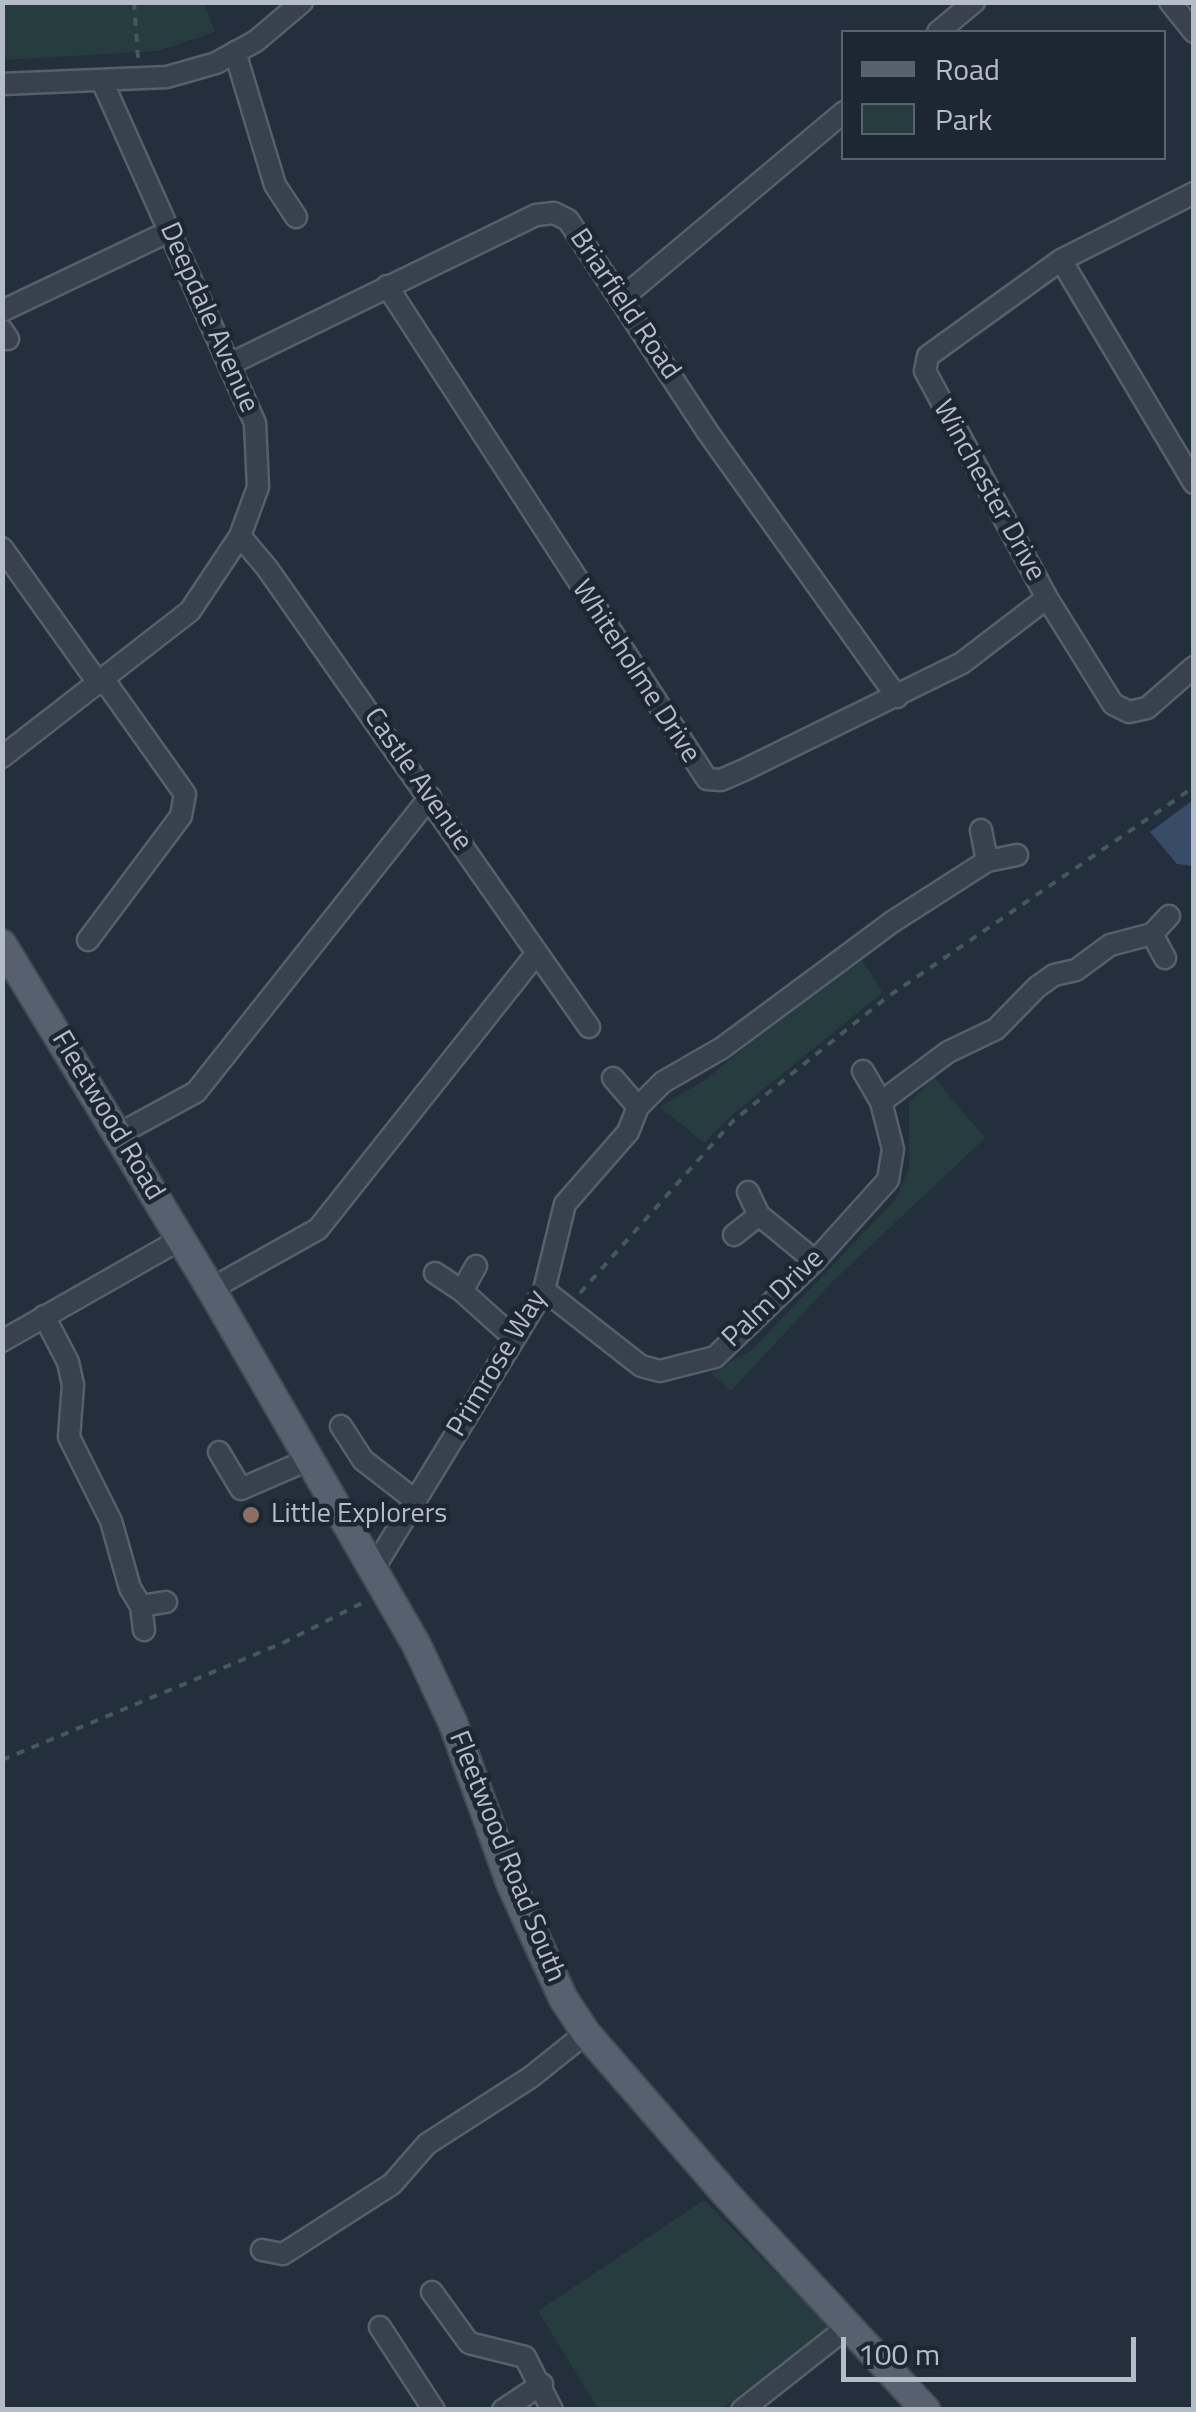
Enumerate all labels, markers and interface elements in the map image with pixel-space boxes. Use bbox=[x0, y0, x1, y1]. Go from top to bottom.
legend bbox=[841, 30, 1166, 160]
text: Road bbox=[935, 46, 1000, 92]
text: Park bbox=[935, 96, 992, 142]
street label: Deepdale Avenue bbox=[151, 218, 265, 418]
street label: Briarfield Road bbox=[561, 223, 687, 387]
street label: Winchester Drive bbox=[924, 395, 1052, 587]
street label: Whiteholme Drive bbox=[563, 574, 707, 770]
street label: Castle Avenue bbox=[355, 702, 479, 858]
street label: Fleetwood Road bbox=[43, 1025, 171, 1207]
street label: Palm Drive bbox=[716, 1243, 832, 1355]
street label: Primrose Way bbox=[441, 1285, 555, 1443]
place label: Little Explorers bbox=[271, 1498, 447, 1532]
marker: Little Explorers bbox=[240, 1504, 262, 1526]
street label: Fleetwood Road South bbox=[440, 1727, 572, 1987]
scale bar bbox=[846, 2317, 1141, 2379]
text: 100 m bbox=[858, 2331, 940, 2377]

